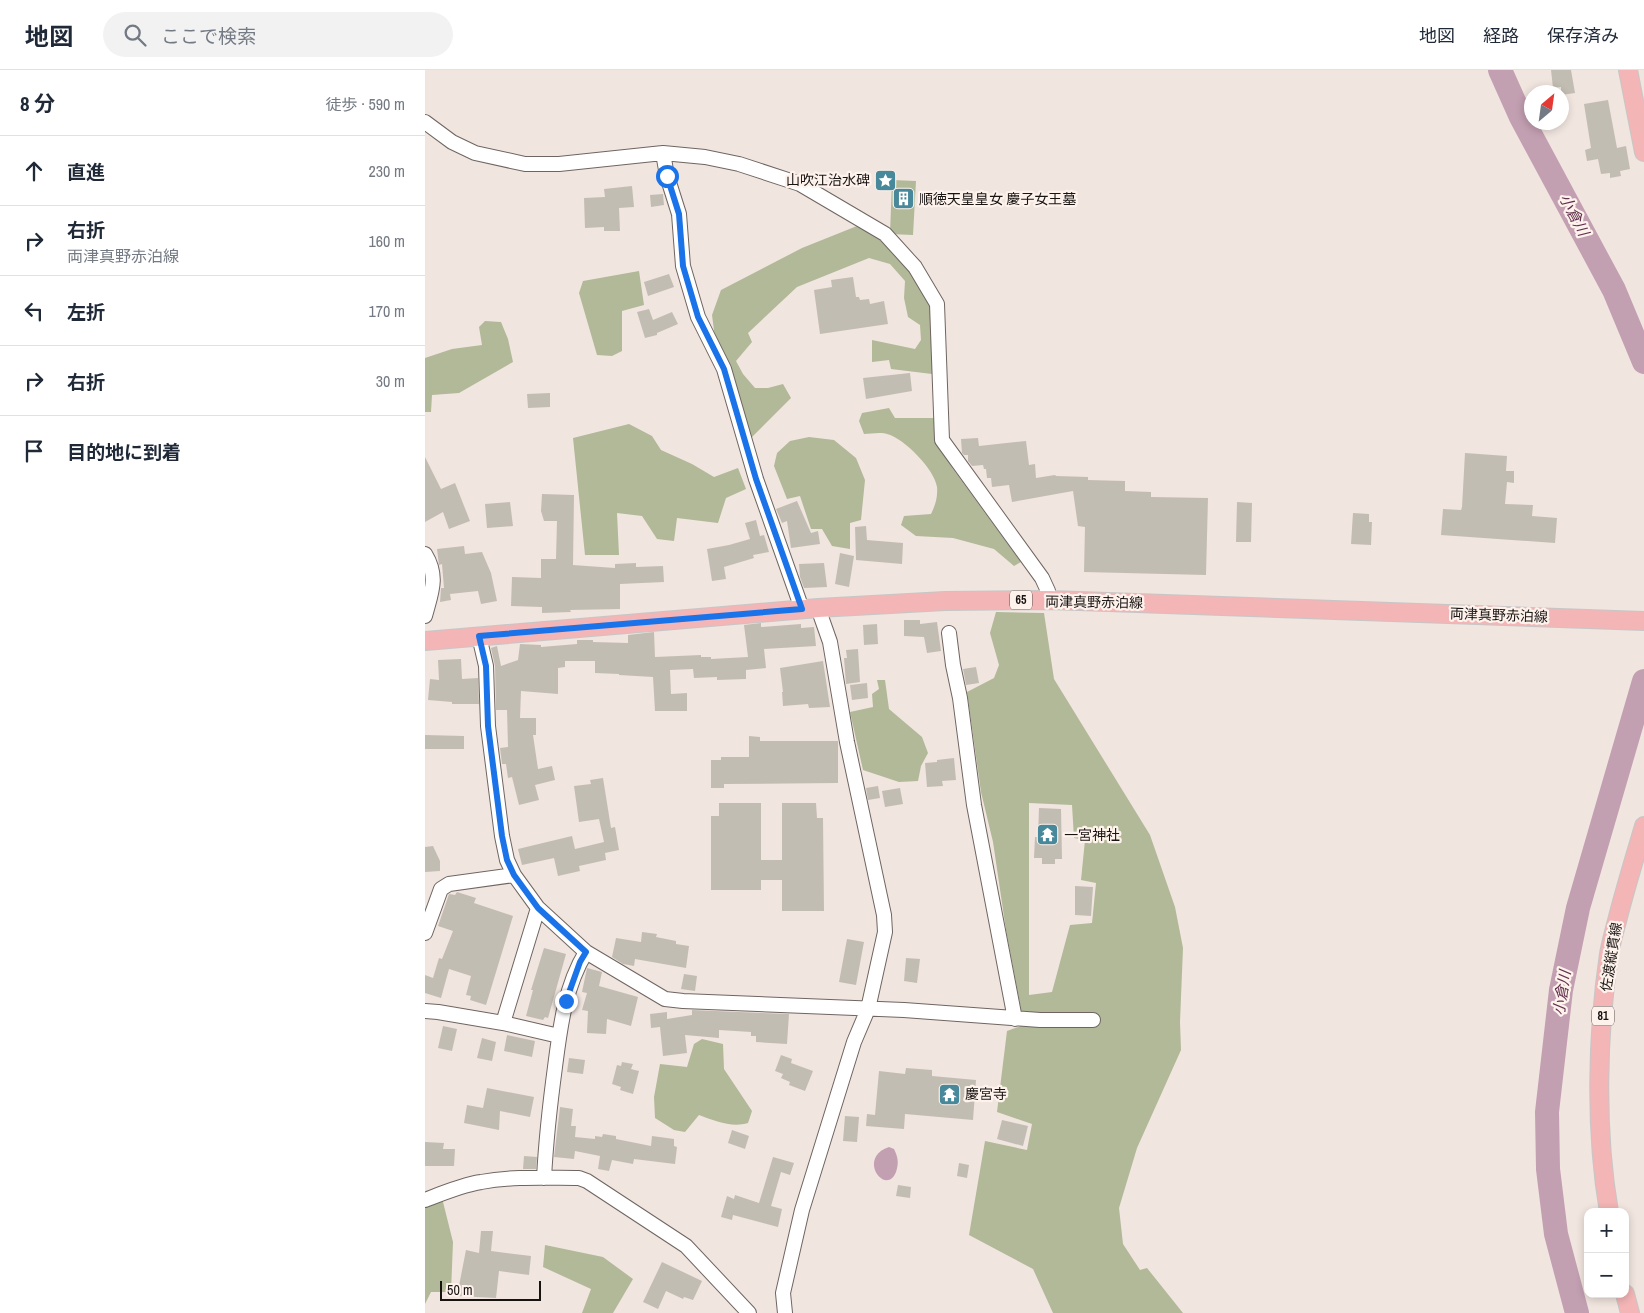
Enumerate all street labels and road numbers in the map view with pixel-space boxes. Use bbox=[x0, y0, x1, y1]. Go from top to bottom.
road number: 65 bbox=[1010, 590, 1032, 610]
street label: 両津真野赤泊線 bbox=[1045, 592, 1143, 612]
street label: 両津真野赤泊線 bbox=[1450, 604, 1548, 626]
street label: 佐渡縦貫線 bbox=[1597, 921, 1625, 993]
road number: 81 bbox=[1592, 1006, 1614, 1026]

